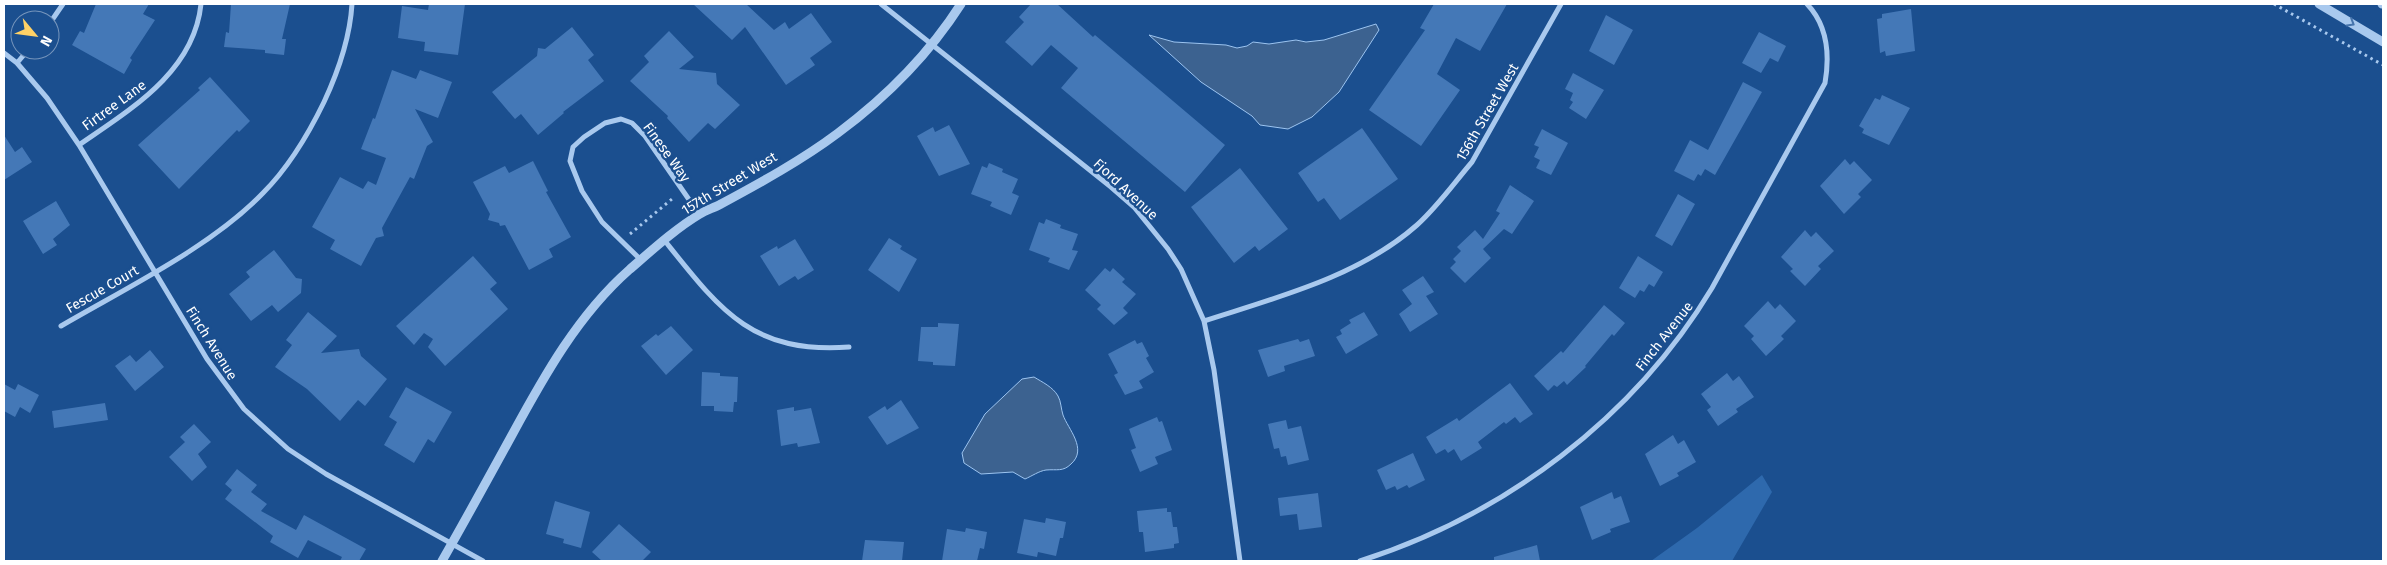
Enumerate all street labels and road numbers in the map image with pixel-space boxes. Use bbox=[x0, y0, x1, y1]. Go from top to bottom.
street label: 156th Street West bbox=[1453, 60, 1523, 164]
street label: Firtree Lane bbox=[79, 76, 150, 134]
street label: Finese Way bbox=[639, 119, 694, 185]
street label: 157th Street West bbox=[678, 148, 781, 219]
street label: Fjord Avenue bbox=[1090, 155, 1161, 224]
street label: Fescue Court bbox=[63, 261, 142, 317]
street label: Finch Avenue bbox=[1632, 298, 1697, 374]
street label: Finch Avenue bbox=[182, 303, 241, 383]

